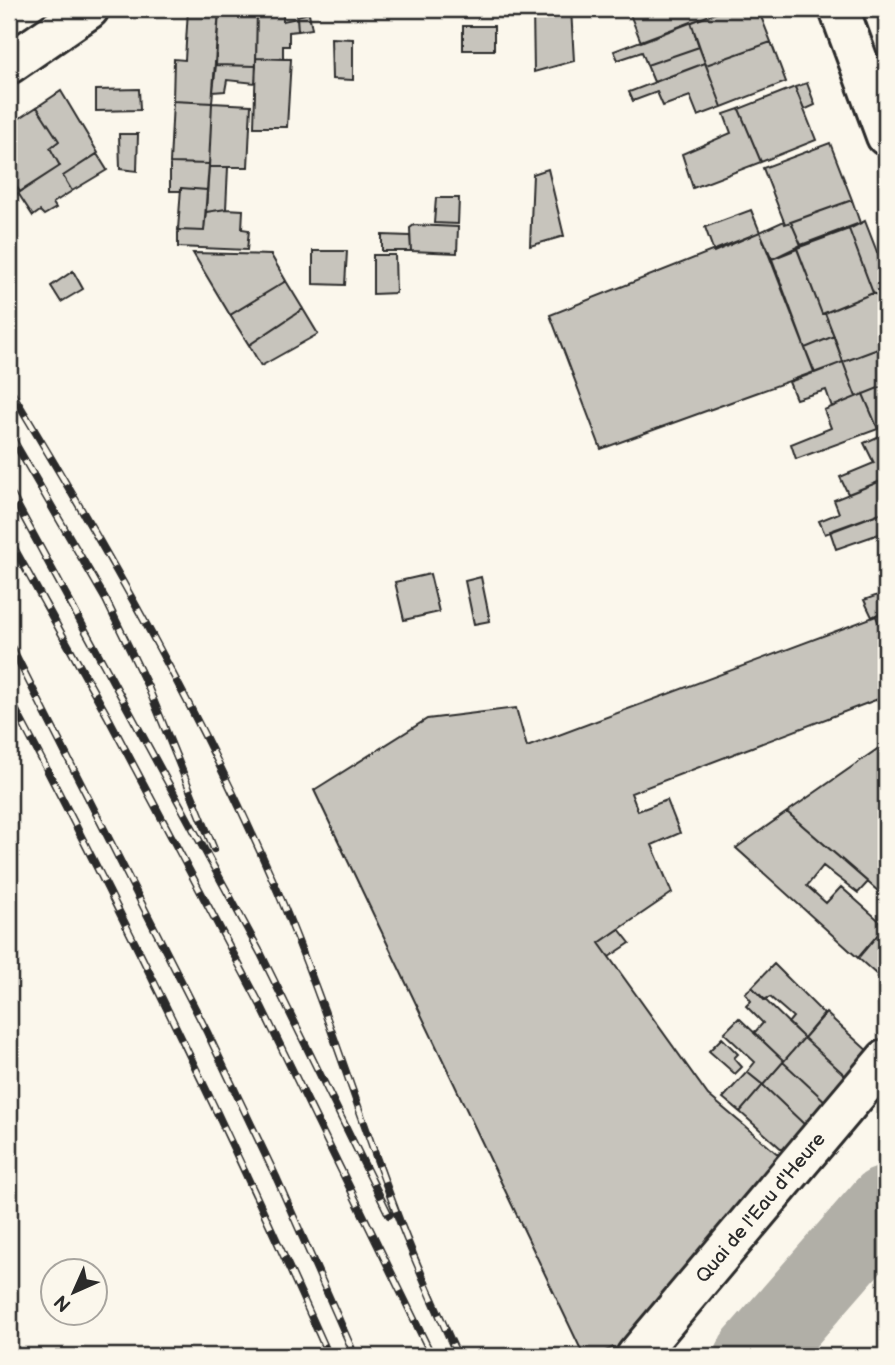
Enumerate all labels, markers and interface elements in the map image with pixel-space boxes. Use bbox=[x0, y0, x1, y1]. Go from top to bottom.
street label: Quai de l'Eau d'Heure bbox=[691, 1128, 831, 1288]
north arrow bbox=[38, 1256, 108, 1326]
text: N bbox=[50, 1290, 76, 1316]

